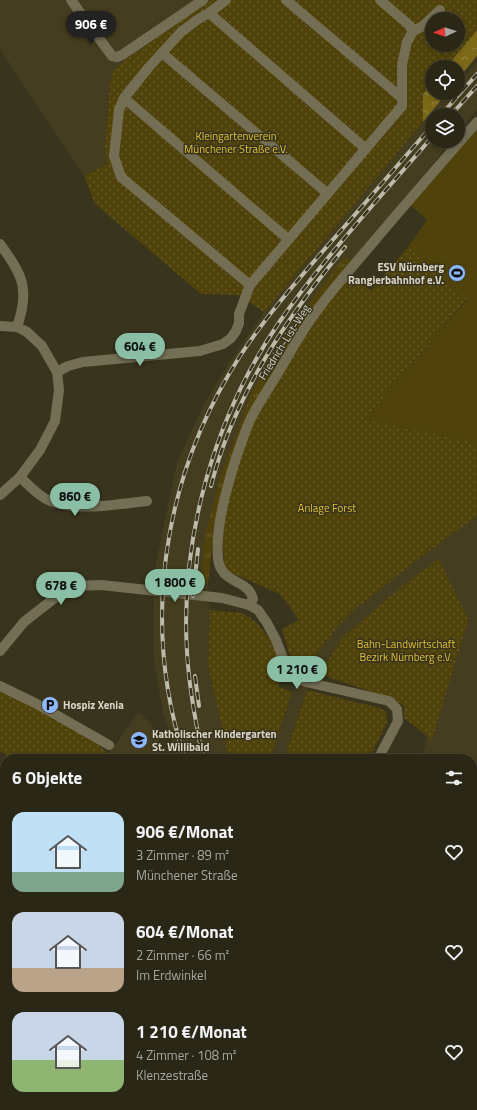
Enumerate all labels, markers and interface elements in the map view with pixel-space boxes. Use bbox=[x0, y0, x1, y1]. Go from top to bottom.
pin: 906 € bbox=[63, 11, 119, 45]
north arrow bbox=[425, 12, 465, 52]
map controls bbox=[425, 12, 465, 148]
text: 906 € bbox=[75, 14, 107, 34]
button: locate bbox=[425, 60, 465, 100]
button: layers bbox=[425, 108, 465, 148]
park label: Kleingartenverein Münchener Straße e.V. bbox=[184, 128, 288, 157]
place label: ESV Nürnberg Rangierbahnhof e.V. bbox=[348, 259, 444, 288]
sports icon: ESV Nürnberg Rangierbahnhof e.V. bbox=[447, 263, 467, 283]
street label: Friedrich-List-Weg bbox=[254, 301, 314, 383]
pin: 604 € bbox=[112, 333, 168, 367]
text: 604 € bbox=[124, 336, 156, 356]
pin: 860 € bbox=[47, 483, 103, 517]
text: 860 € bbox=[59, 486, 91, 506]
park label: Anlage Forst bbox=[298, 500, 356, 516]
pin: 1 800 € bbox=[138, 569, 212, 603]
pin: 678 € bbox=[33, 572, 89, 606]
text: 1 800 € bbox=[154, 572, 196, 592]
text: 678 € bbox=[45, 575, 77, 595]
park label: Bahn-Landwirtschaft Bezirk Nürnberg e.V. bbox=[357, 636, 455, 665]
pin: 1 210 € bbox=[260, 656, 334, 690]
text: 1 210 € bbox=[276, 659, 318, 679]
parking icon: Hospiz Xenia bbox=[40, 695, 60, 715]
place label: Hospiz Xenia bbox=[63, 697, 124, 713]
place label: Katholischer Kindergarten St. Willibald bbox=[152, 726, 277, 755]
school or university icon: Katholischer Kindergarten St. Willibald bbox=[129, 730, 149, 750]
text: 6 Objekte bbox=[12, 765, 82, 791]
icon: filters bbox=[443, 767, 465, 789]
text: 906 €/Monat bbox=[136, 819, 234, 845]
icon: home bbox=[44, 828, 92, 876]
icon: heart bbox=[443, 841, 465, 863]
text: 3 Zimmer · 89 m² bbox=[136, 845, 229, 865]
text: Münchener Straße bbox=[136, 865, 237, 885]
text: 604 €/Monat bbox=[136, 919, 234, 945]
icon: home bbox=[44, 928, 92, 976]
icon: heart bbox=[443, 941, 465, 963]
text: 2 Zimmer · 66 m² bbox=[136, 945, 229, 965]
text: Im Erdwinkel bbox=[136, 965, 207, 985]
text: 1 210 €/Monat bbox=[136, 1019, 247, 1045]
icon: home bbox=[44, 1028, 92, 1076]
icon: heart bbox=[443, 1041, 465, 1063]
text: 4 Zimmer · 108 m² bbox=[136, 1045, 237, 1065]
text: Klenzestraße bbox=[136, 1065, 208, 1085]

